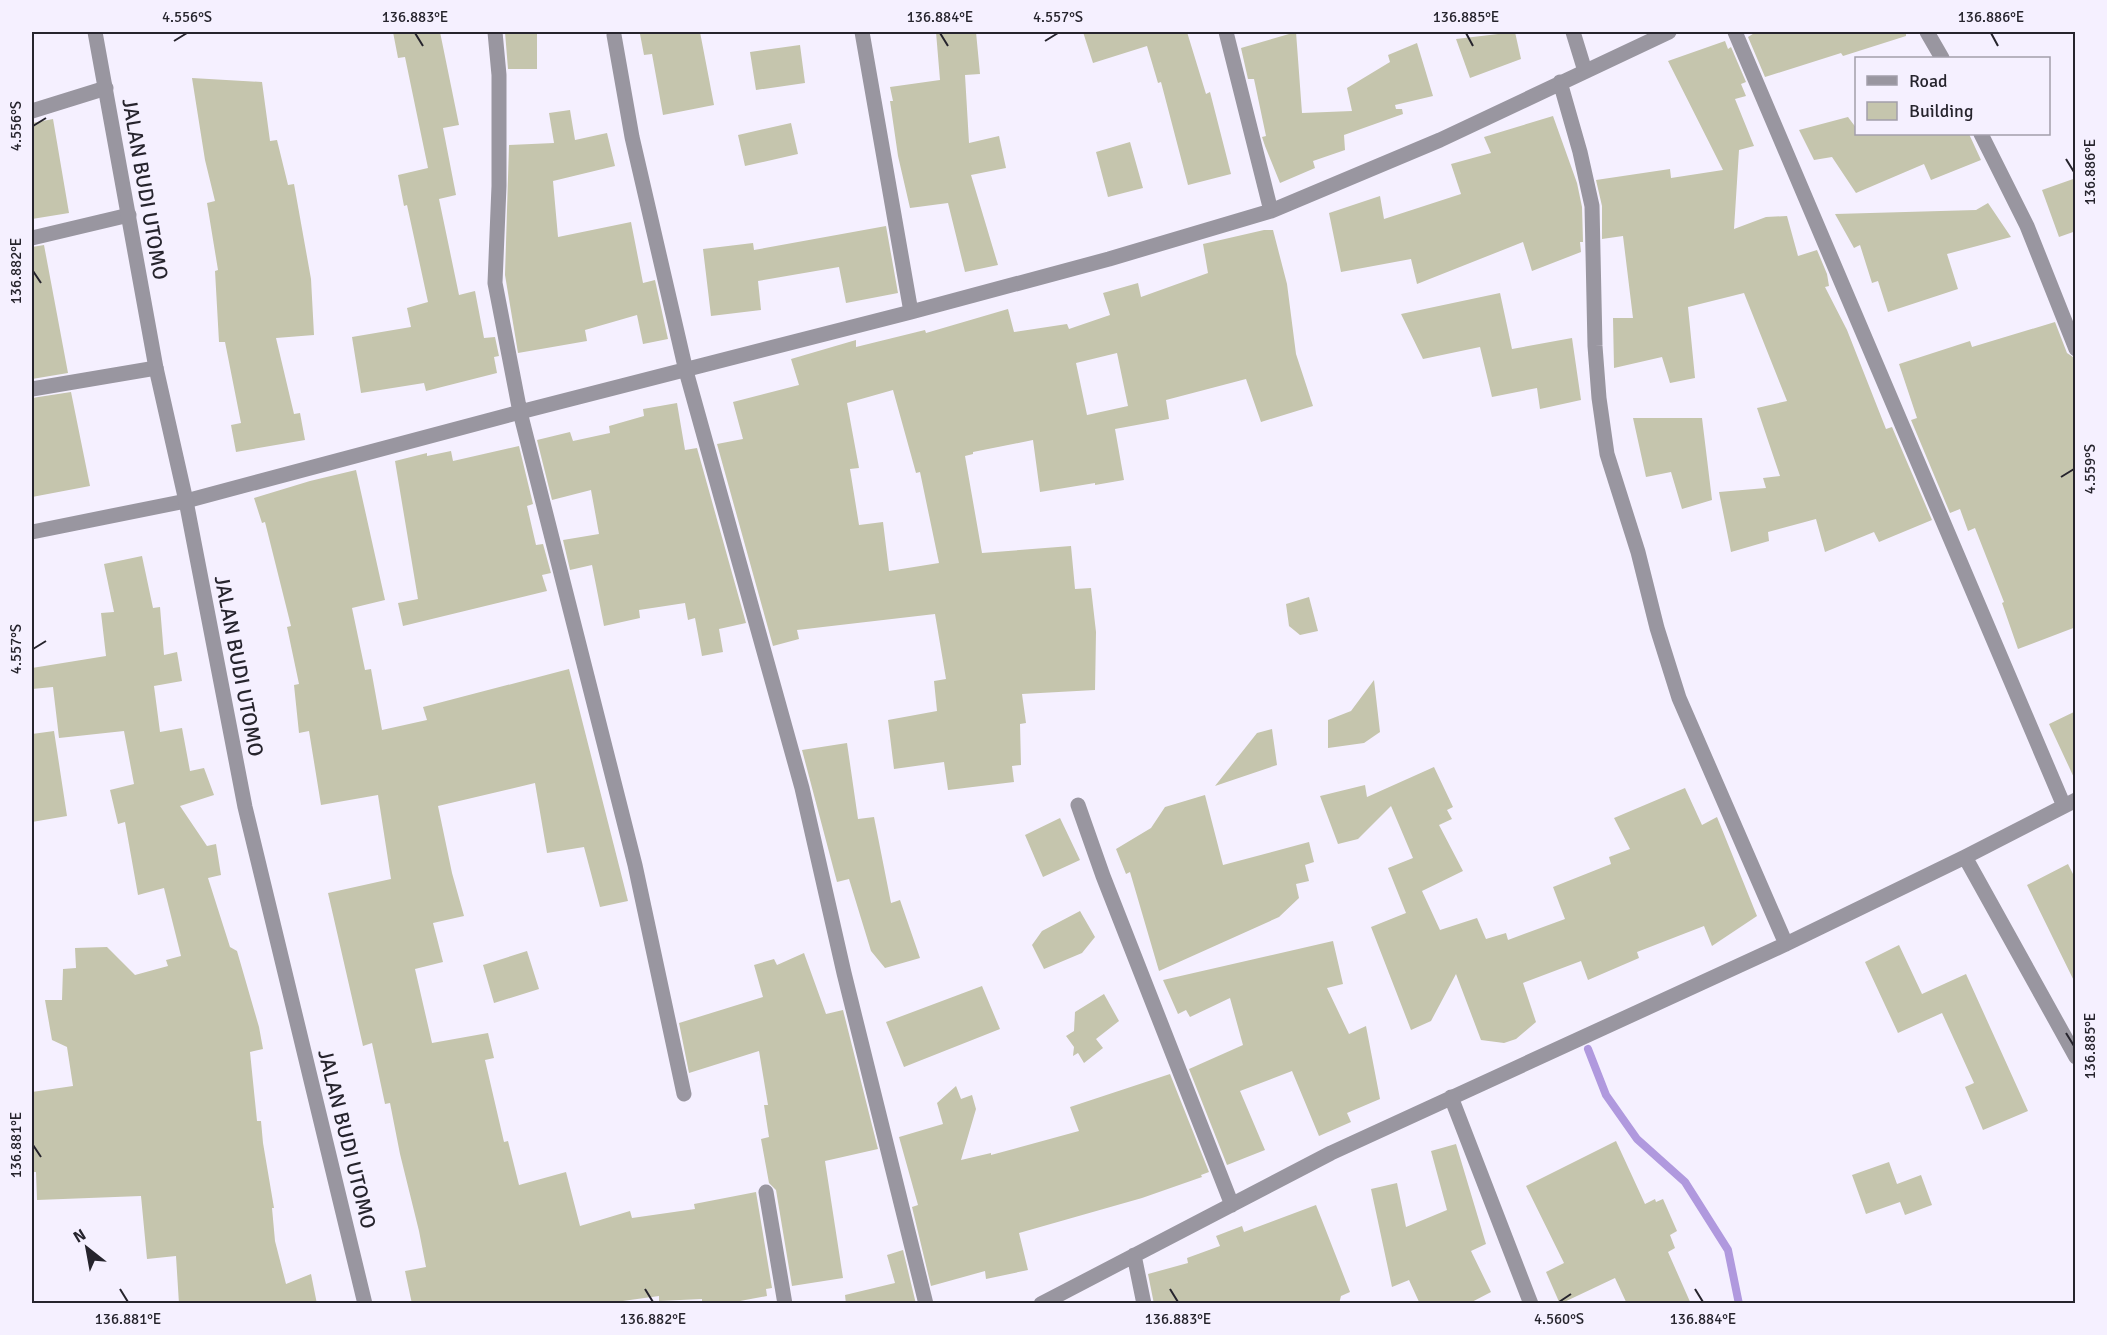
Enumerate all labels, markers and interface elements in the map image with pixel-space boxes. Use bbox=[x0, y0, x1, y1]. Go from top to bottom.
text: 4.556°S bbox=[162, 8, 212, 26]
text: 136.883°E bbox=[382, 8, 448, 26]
text: 136.884°E bbox=[907, 8, 973, 26]
text: 4.557°S bbox=[1033, 8, 1083, 26]
text: 136.885°E bbox=[1433, 8, 1499, 26]
text: 136.886°E bbox=[1958, 8, 2024, 26]
legend bbox=[1855, 57, 2050, 135]
text: Road bbox=[1909, 70, 1948, 92]
street label: JALAN BUDI UTOMO bbox=[116, 96, 174, 282]
text: Building bbox=[1909, 100, 1973, 122]
text: 4.556°S bbox=[7, 101, 25, 151]
text: 136.886°E bbox=[2081, 139, 2099, 205]
text: 136.882°E bbox=[7, 238, 25, 304]
text: 4.559°S bbox=[2081, 444, 2099, 494]
street label: JALAN BUDI UTOMO bbox=[209, 573, 269, 759]
text: 4.557°S bbox=[7, 624, 25, 674]
text: 136.885°E bbox=[2081, 1013, 2099, 1079]
street label: JALAN BUDI UTOMO bbox=[312, 1047, 382, 1231]
text: 136.881°E bbox=[7, 1112, 25, 1178]
north arrow bbox=[57, 1218, 117, 1278]
text: N bbox=[70, 1225, 90, 1247]
text: 136.881°E bbox=[95, 1310, 161, 1328]
text: 136.882°E bbox=[620, 1310, 686, 1328]
text: 136.883°E bbox=[1145, 1310, 1211, 1328]
text: 4.560°S bbox=[1534, 1310, 1584, 1328]
text: 136.884°E bbox=[1670, 1310, 1736, 1328]

